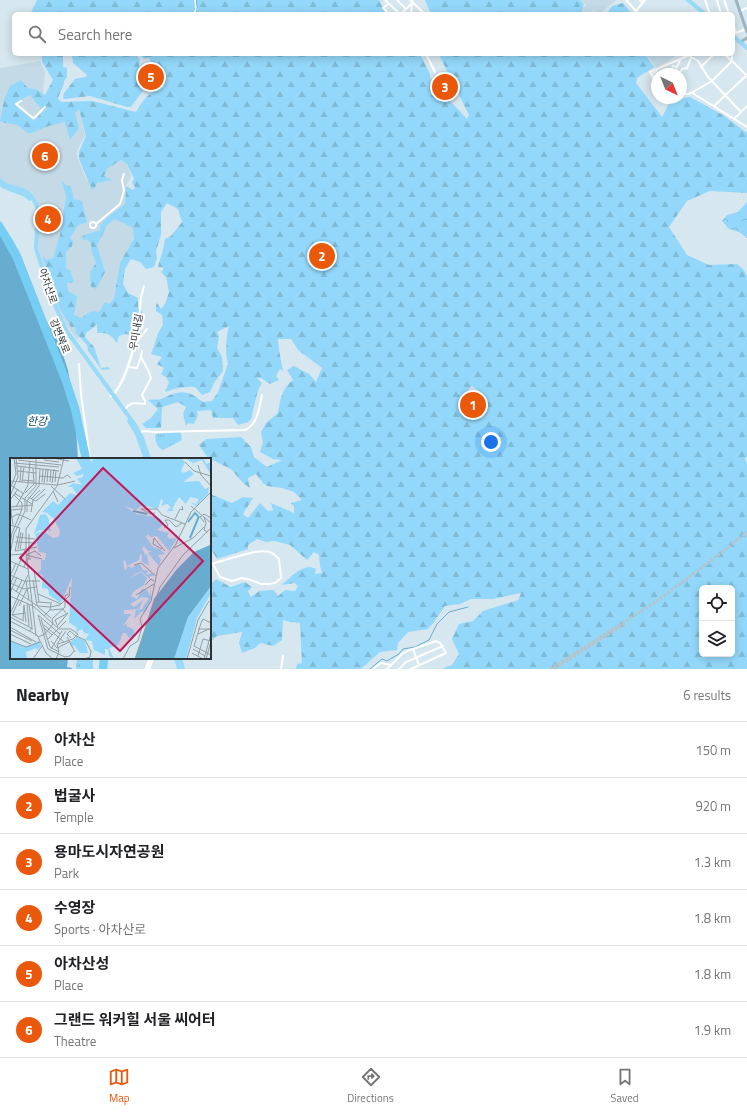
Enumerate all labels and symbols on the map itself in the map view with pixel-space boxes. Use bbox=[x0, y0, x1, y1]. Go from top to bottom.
pin: 5 bbox=[138, 62, 164, 92]
north arrow bbox=[651, 68, 687, 104]
pin: 3 bbox=[432, 72, 458, 102]
pin: 6 bbox=[32, 141, 58, 171]
pin: 4 bbox=[35, 204, 61, 234]
pin: 2 bbox=[309, 241, 335, 271]
street label: 아차산로 bbox=[35, 266, 61, 306]
street label: 우미내길 bbox=[125, 313, 147, 351]
street label: 강변북로 bbox=[46, 316, 74, 356]
pin: 1 bbox=[460, 390, 486, 420]
water label: 한강 bbox=[27, 413, 49, 429]
your location bbox=[481, 432, 501, 452]
inset map bbox=[10, 458, 211, 659]

